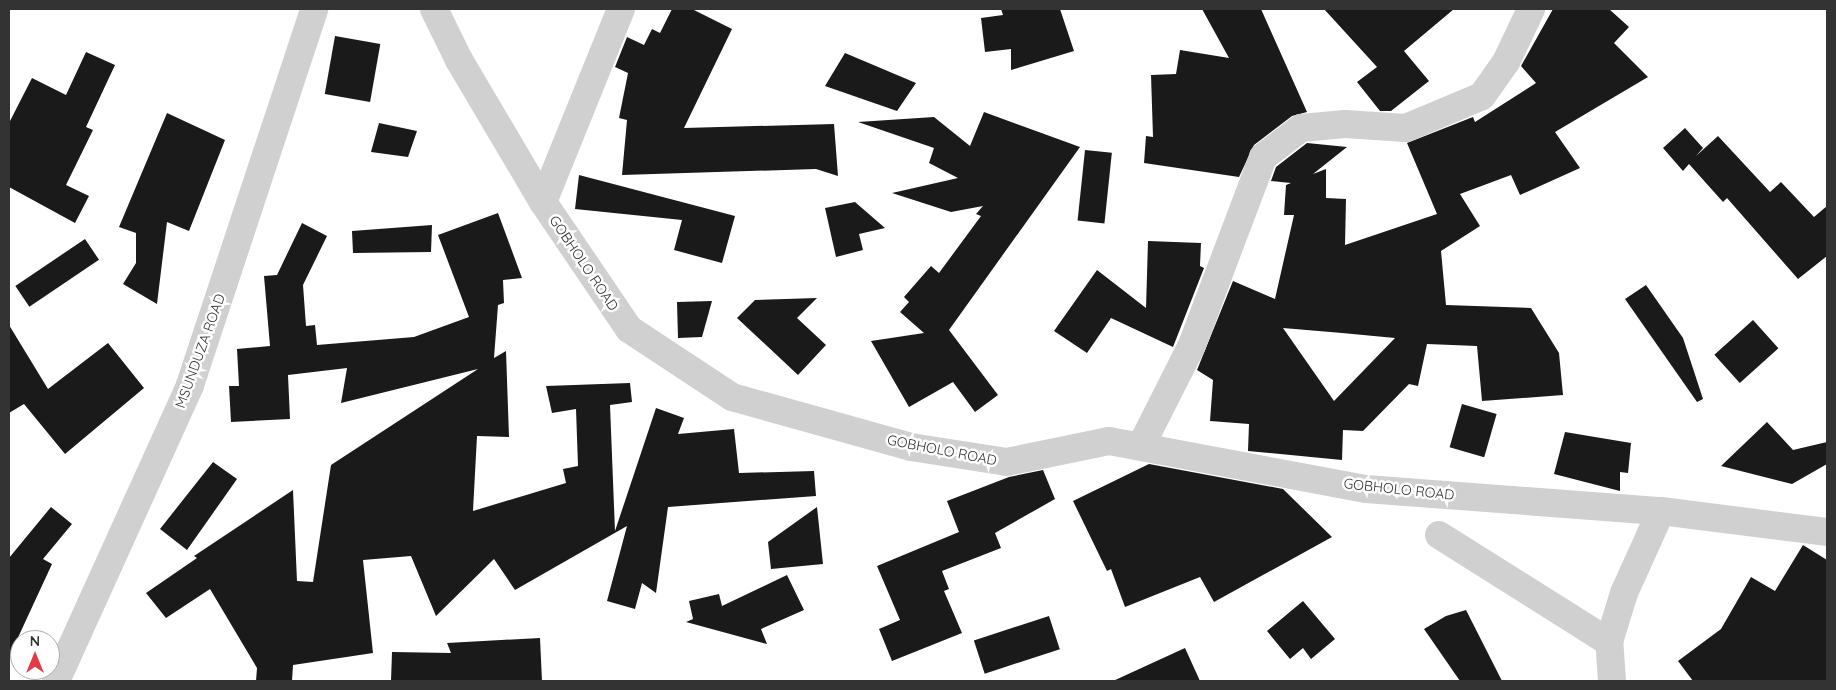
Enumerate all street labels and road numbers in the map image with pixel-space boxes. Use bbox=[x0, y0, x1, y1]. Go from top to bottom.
street label: GOBHOLO ROAD bbox=[546, 212, 622, 314]
street label: MSUNDUZA ROAD bbox=[171, 291, 229, 411]
street label: GOBHOLO ROAD bbox=[886, 431, 998, 469]
street label: GOBHOLO ROAD bbox=[1343, 475, 1455, 503]

